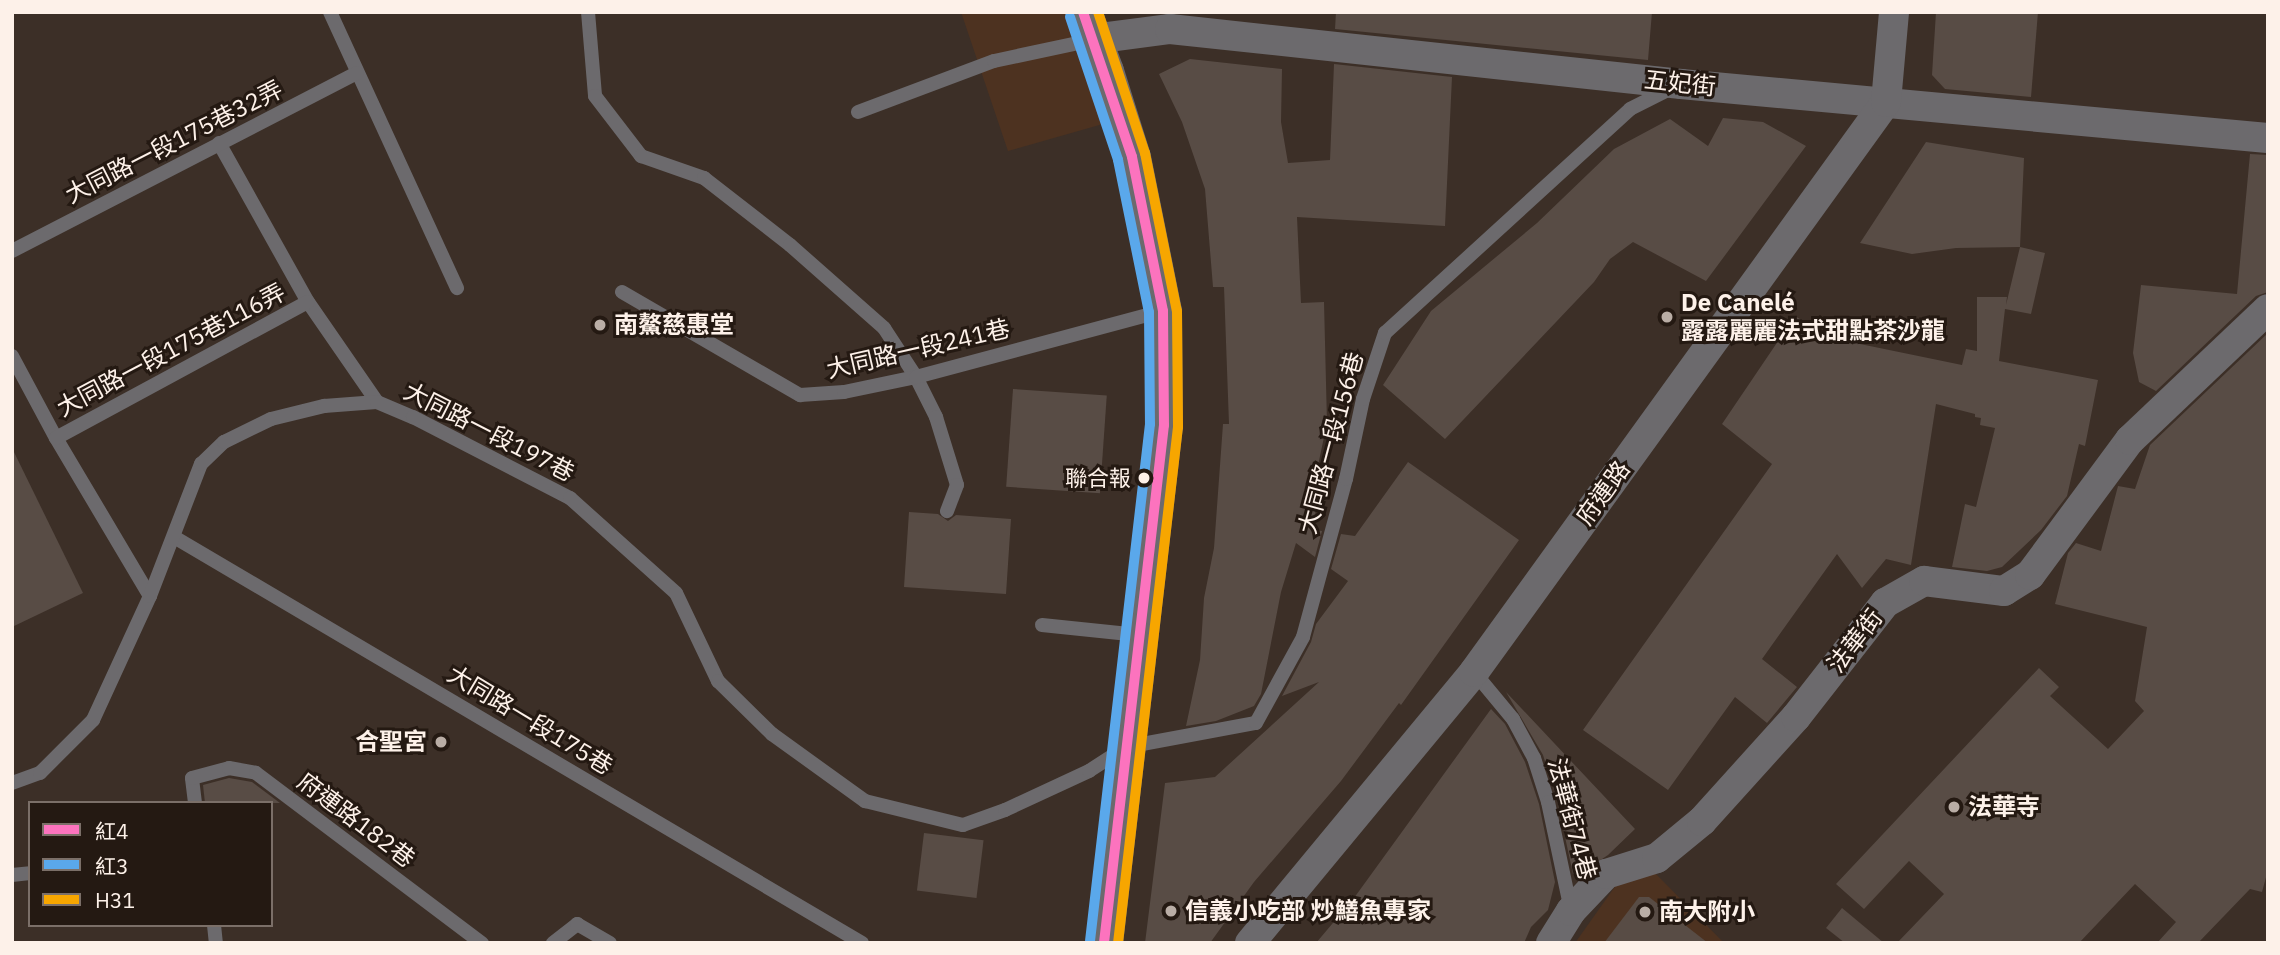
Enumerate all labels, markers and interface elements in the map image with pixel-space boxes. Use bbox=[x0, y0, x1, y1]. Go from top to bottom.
street label: 五妃街 bbox=[1643, 65, 1717, 101]
street label: 大同路一段175巷32弄 bbox=[61, 75, 287, 209]
street label: 大同路一段175巷116弄 bbox=[52, 278, 290, 422]
place label: De Canelé 露露麗麗法式甜點茶沙龍 bbox=[1681, 289, 1945, 345]
marker: De Canelé 露露麗麗法式甜點茶沙龍 bbox=[1659, 309, 1675, 325]
place label: 南鰲慈惠堂 bbox=[614, 311, 734, 339]
street label: 大同路一段241巷 bbox=[824, 314, 1012, 384]
marker: 南鰲慈惠堂 bbox=[592, 317, 608, 333]
street label: 大同路一段156巷 bbox=[1293, 349, 1369, 537]
street label: 大同路一段197巷 bbox=[399, 377, 579, 487]
street label: 府連路 bbox=[1570, 455, 1636, 531]
place label: 聯合報 bbox=[1065, 465, 1131, 491]
marker: 聯合報 bbox=[1137, 471, 1151, 485]
street label: 法華街 bbox=[1821, 604, 1889, 678]
street label: 大同路一段175巷 bbox=[442, 659, 618, 781]
place label: 合聖宮 bbox=[355, 728, 427, 756]
marker: 合聖宮 bbox=[433, 734, 449, 750]
street label: 法華街74巷 bbox=[1542, 755, 1602, 883]
street label: 府連路182巷 bbox=[292, 767, 420, 873]
place label: 法華寺 bbox=[1968, 793, 2040, 821]
marker: 法華寺 bbox=[1946, 799, 1962, 815]
legend bbox=[28, 801, 273, 927]
text: 紅4 bbox=[95, 817, 129, 845]
text: 紅3 bbox=[95, 852, 129, 880]
text: H31 bbox=[95, 886, 135, 914]
place label: 信義小吃部 炒鱔魚專家 bbox=[1185, 897, 1431, 925]
place label: 南大附小 bbox=[1659, 898, 1755, 926]
marker: 信義小吃部 炒鱔魚專家 bbox=[1163, 903, 1179, 919]
marker: 南大附小 bbox=[1637, 904, 1653, 920]

